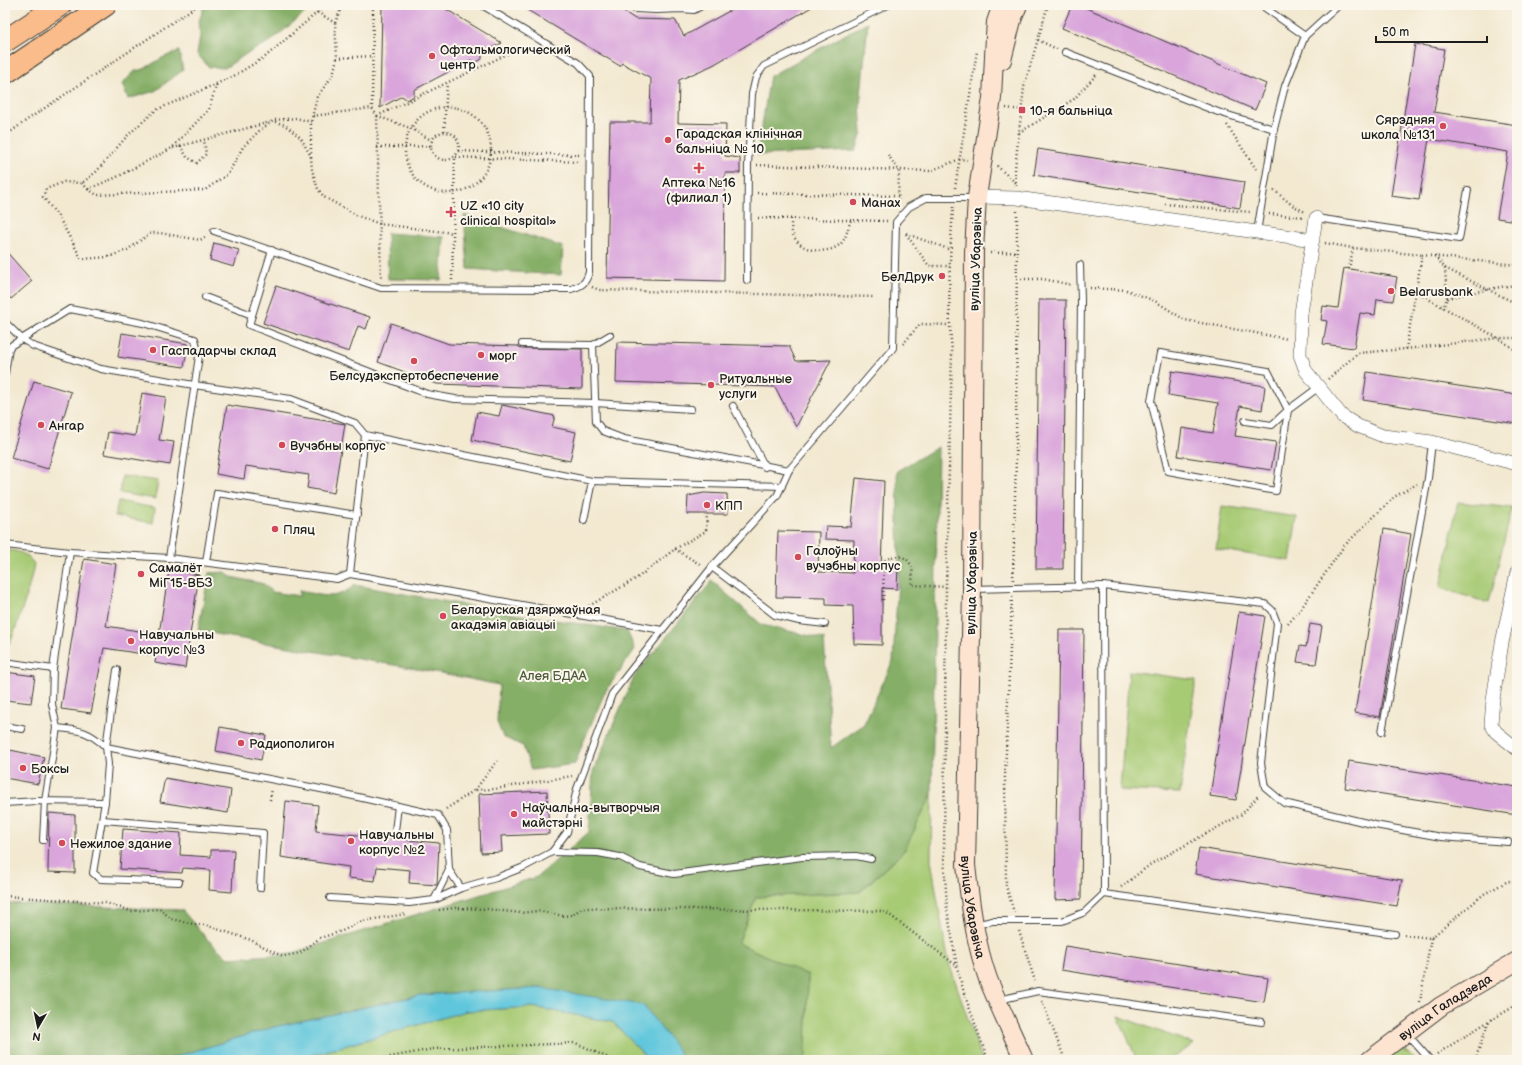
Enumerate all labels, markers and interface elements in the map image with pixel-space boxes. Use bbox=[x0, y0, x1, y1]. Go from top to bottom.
scale bar bbox=[1376, 18, 1487, 44]
text: 50 m bbox=[1382, 25, 1409, 40]
place label: Офтальмологический центр bbox=[440, 42, 571, 73]
marker: Офтальмологический центр bbox=[427, 51, 437, 61]
place label: 10-я бальніца bbox=[1030, 103, 1113, 119]
marker: 10-я бальніца bbox=[1017, 105, 1027, 115]
place label: Сярэдняя школа №131 bbox=[1361, 112, 1435, 143]
marker: Сярэдняя школа №131 bbox=[1438, 121, 1448, 131]
place label: Гарадская клінічная бальніца № 10 bbox=[676, 126, 802, 157]
marker: Гарадская клінічная бальніца № 10 bbox=[663, 135, 673, 145]
marker: Аптека №16 (филиал 1) bbox=[694, 163, 704, 173]
place label: Аптека №16 (филиал 1) bbox=[661, 175, 736, 206]
place label: Манах bbox=[861, 195, 901, 211]
marker: Манах bbox=[848, 197, 858, 207]
place label: UZ «10 city clinical hospital» bbox=[460, 198, 557, 229]
marker: UZ «10 city clinical hospital» bbox=[445, 206, 457, 218]
street label: вуліца Убарэвіча bbox=[966, 206, 986, 311]
place label: БелДрук bbox=[881, 269, 934, 285]
marker: БелДрук bbox=[937, 271, 947, 281]
place label: Belarusbank bbox=[1399, 284, 1473, 300]
marker: Belarusbank bbox=[1386, 286, 1396, 296]
place label: Гаспадарчы склад bbox=[161, 343, 276, 359]
marker: Гаспадарчы склад bbox=[148, 345, 158, 355]
place label: морг bbox=[489, 348, 517, 364]
marker: морг bbox=[476, 350, 486, 360]
marker: Белсудэкспертобеспечение bbox=[409, 356, 419, 366]
place label: Белсудэкспертобеспечение bbox=[329, 368, 499, 384]
place label: Ритуальные услуги bbox=[719, 371, 792, 402]
marker: Ритуальные услуги bbox=[706, 380, 716, 390]
place label: Ангар bbox=[48, 418, 85, 434]
marker: Ангар bbox=[36, 420, 46, 430]
place label: Вучэбны корпус bbox=[290, 438, 386, 454]
marker: Вучэбны корпус bbox=[277, 440, 287, 450]
place label: КПП bbox=[715, 498, 743, 514]
marker: КПП bbox=[702, 500, 712, 510]
place label: Пляц bbox=[283, 522, 315, 538]
marker: Пляц bbox=[270, 524, 280, 534]
street label: вуліца Убарэвіча bbox=[963, 531, 981, 635]
place label: Галоўны вучэбны корпус bbox=[806, 543, 901, 574]
marker: Галоўны вучэбны корпус bbox=[793, 552, 803, 562]
place label: Самалёт МіГ15-ВБЗ bbox=[149, 560, 213, 591]
marker: Самалёт МіГ15-ВБЗ bbox=[136, 569, 146, 579]
place label: Беларуская дзяржаўная акадэмія авіацыі bbox=[451, 602, 600, 633]
marker: Беларуская дзяржаўная акадэмія авіацыі bbox=[438, 611, 448, 621]
place label: Навучальны корпус №3 bbox=[139, 627, 214, 658]
marker: Навучальны корпус №3 bbox=[126, 636, 136, 646]
park label: Алея БДАА bbox=[518, 668, 587, 684]
place label: Радиополигон bbox=[249, 736, 335, 752]
marker: Радиополигон bbox=[236, 738, 246, 748]
place label: Боксы bbox=[31, 761, 69, 777]
marker: Боксы bbox=[18, 763, 28, 773]
place label: Наўчальна-вытворчыя майстэрні bbox=[522, 800, 660, 831]
marker: Наўчальна-вытворчыя майстэрні bbox=[509, 809, 519, 819]
place label: Навучальны корпус №2 bbox=[359, 827, 434, 858]
place label: Нежилое здание bbox=[70, 836, 172, 852]
marker: Навучальны корпус №2 bbox=[346, 836, 356, 846]
marker: Нежилое здание bbox=[57, 838, 67, 848]
street label: вуліца Убарэвіча bbox=[957, 855, 988, 961]
street label: вуліца Галадзеда bbox=[1396, 971, 1495, 1045]
north arrow bbox=[18, 1007, 58, 1047]
text: N bbox=[31, 1029, 42, 1043]

